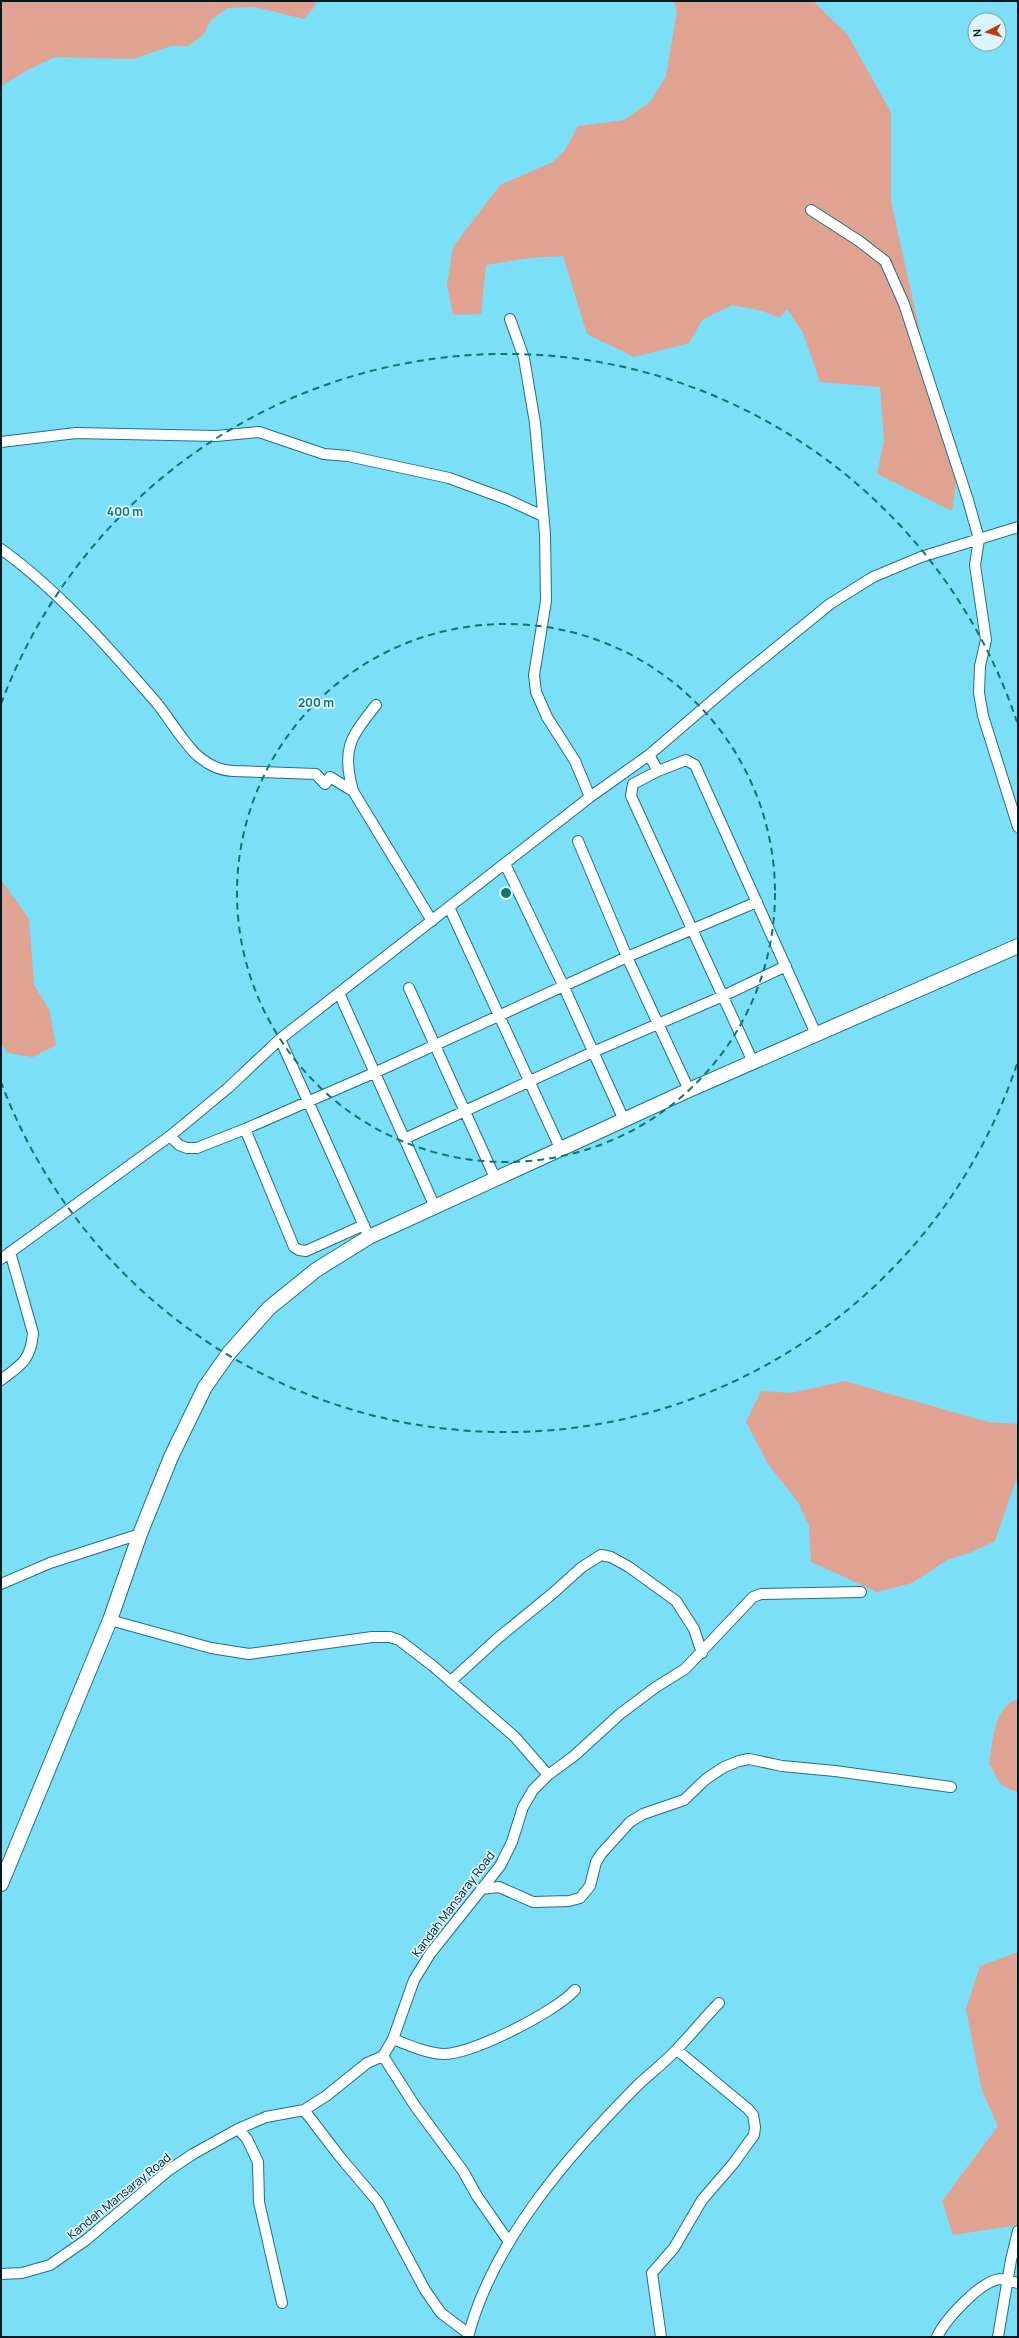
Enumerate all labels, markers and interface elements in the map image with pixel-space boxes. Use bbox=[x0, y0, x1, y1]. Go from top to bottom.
north arrow bbox=[967, 12, 1007, 52]
text: N bbox=[969, 28, 984, 38]
text: 400 m bbox=[107, 503, 143, 520]
text: 200 m bbox=[298, 694, 334, 711]
centre of rings bbox=[499, 886, 513, 900]
street label: Kandah Mansaray Road bbox=[408, 1848, 498, 1960]
street label: Kandah Mansaray Road bbox=[64, 2149, 174, 2243]

